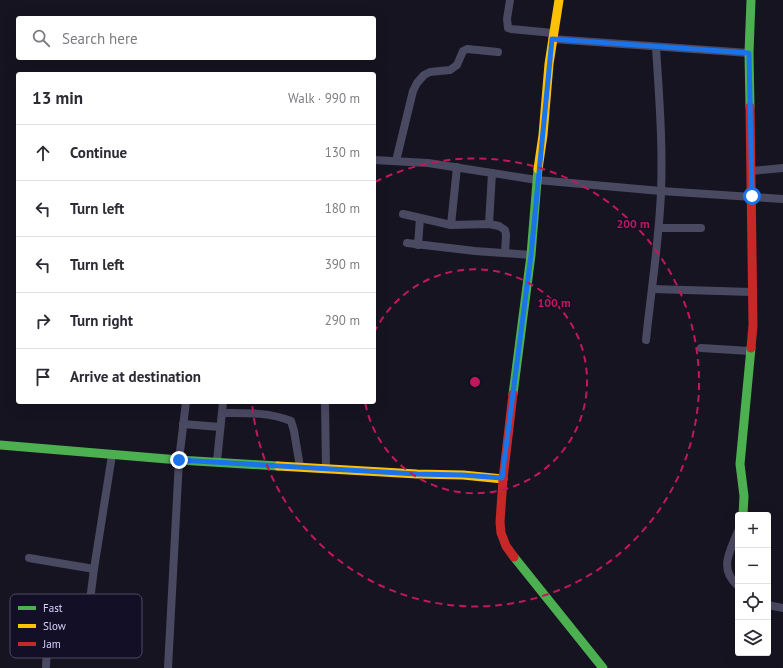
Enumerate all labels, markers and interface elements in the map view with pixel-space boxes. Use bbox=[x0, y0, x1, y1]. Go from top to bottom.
search box bbox=[16, 16, 376, 60]
icon: search bbox=[30, 27, 52, 49]
text: Search here bbox=[62, 29, 138, 48]
text: 13 min bbox=[32, 87, 83, 109]
text: Walk · 990 m bbox=[288, 90, 360, 107]
icon: ahead bbox=[32, 142, 54, 164]
text: Continue bbox=[70, 143, 127, 162]
text: 130 m bbox=[325, 144, 360, 161]
route start bbox=[743, 187, 761, 205]
icon: left bbox=[32, 198, 54, 220]
text: Turn left bbox=[70, 199, 124, 218]
text: 180 m bbox=[325, 200, 360, 217]
text: 200 m bbox=[616, 216, 650, 231]
icon: left bbox=[32, 254, 54, 276]
text: Turn left bbox=[70, 255, 124, 274]
text: 390 m bbox=[325, 256, 360, 273]
text: 100 m bbox=[537, 295, 571, 310]
icon: right bbox=[32, 310, 54, 332]
text: Turn right bbox=[70, 311, 133, 330]
text: 290 m bbox=[325, 312, 360, 329]
icon: arrive bbox=[32, 366, 54, 388]
text: Arrive at destination bbox=[70, 367, 201, 386]
centre of rings bbox=[468, 375, 482, 389]
route end bbox=[170, 451, 188, 469]
map controls bbox=[735, 512, 771, 656]
button: + bbox=[735, 512, 771, 548]
button: − bbox=[735, 548, 771, 584]
button: locate bbox=[735, 584, 771, 620]
legend bbox=[10, 594, 142, 658]
text: Fast bbox=[43, 601, 63, 615]
text: Slow bbox=[43, 619, 66, 633]
button: layers bbox=[735, 620, 771, 656]
text: Jam bbox=[42, 637, 61, 651]

